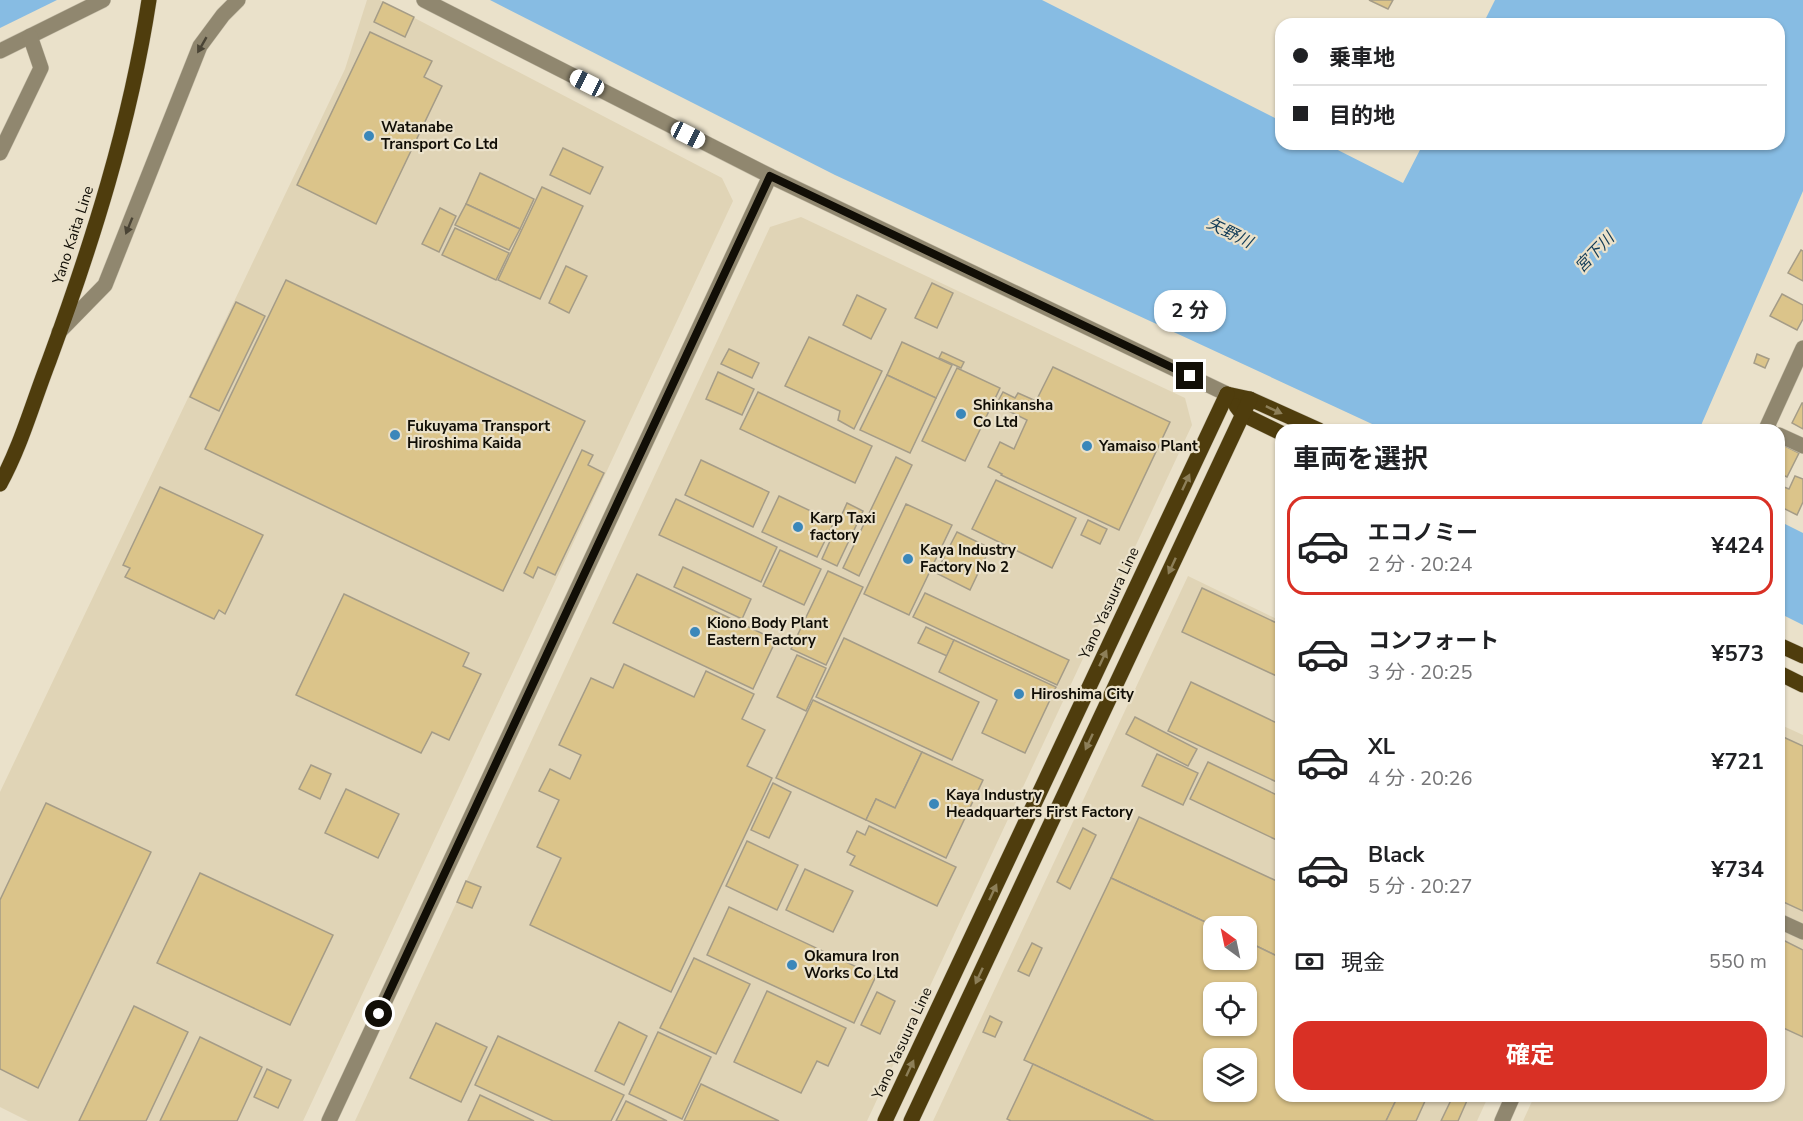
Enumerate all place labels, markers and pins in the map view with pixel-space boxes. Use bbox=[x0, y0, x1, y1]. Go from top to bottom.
place label: Watanabe Transport Co Ltd bbox=[381, 117, 498, 154]
marker: Watanabe Transport Co Ltd bbox=[362, 129, 376, 143]
place label: Shinkansha Co Ltd bbox=[973, 395, 1053, 432]
marker: Shinkansha Co Ltd bbox=[954, 407, 968, 421]
place label: Fukuyama Transport Hiroshima Kaida bbox=[407, 416, 550, 453]
marker: Fukuyama Transport Hiroshima Kaida bbox=[388, 428, 402, 442]
place label: Yamaiso Plant bbox=[1098, 436, 1198, 456]
marker: Yamaiso Plant bbox=[1080, 439, 1094, 453]
place label: Karp Taxi factory bbox=[810, 508, 875, 545]
marker: Karp Taxi factory bbox=[791, 520, 805, 534]
place label: Kaya Industry Factory No 2 bbox=[920, 540, 1016, 577]
marker: Kaya Industry Factory No 2 bbox=[901, 552, 915, 566]
place label: Kiono Body Plant Eastern Factory bbox=[707, 613, 828, 650]
marker: Kiono Body Plant Eastern Factory bbox=[688, 625, 702, 639]
place label: Hiroshima City bbox=[1031, 684, 1134, 704]
marker: Hiroshima City bbox=[1012, 687, 1026, 701]
place label: Kaya Industry Headquarters First Factory bbox=[946, 785, 1133, 822]
marker: Kaya Industry Headquarters First Factory bbox=[927, 797, 941, 811]
place label: Okamura Iron Works Co Ltd bbox=[804, 946, 899, 983]
marker: Okamura Iron Works Co Ltd bbox=[785, 958, 799, 972]

